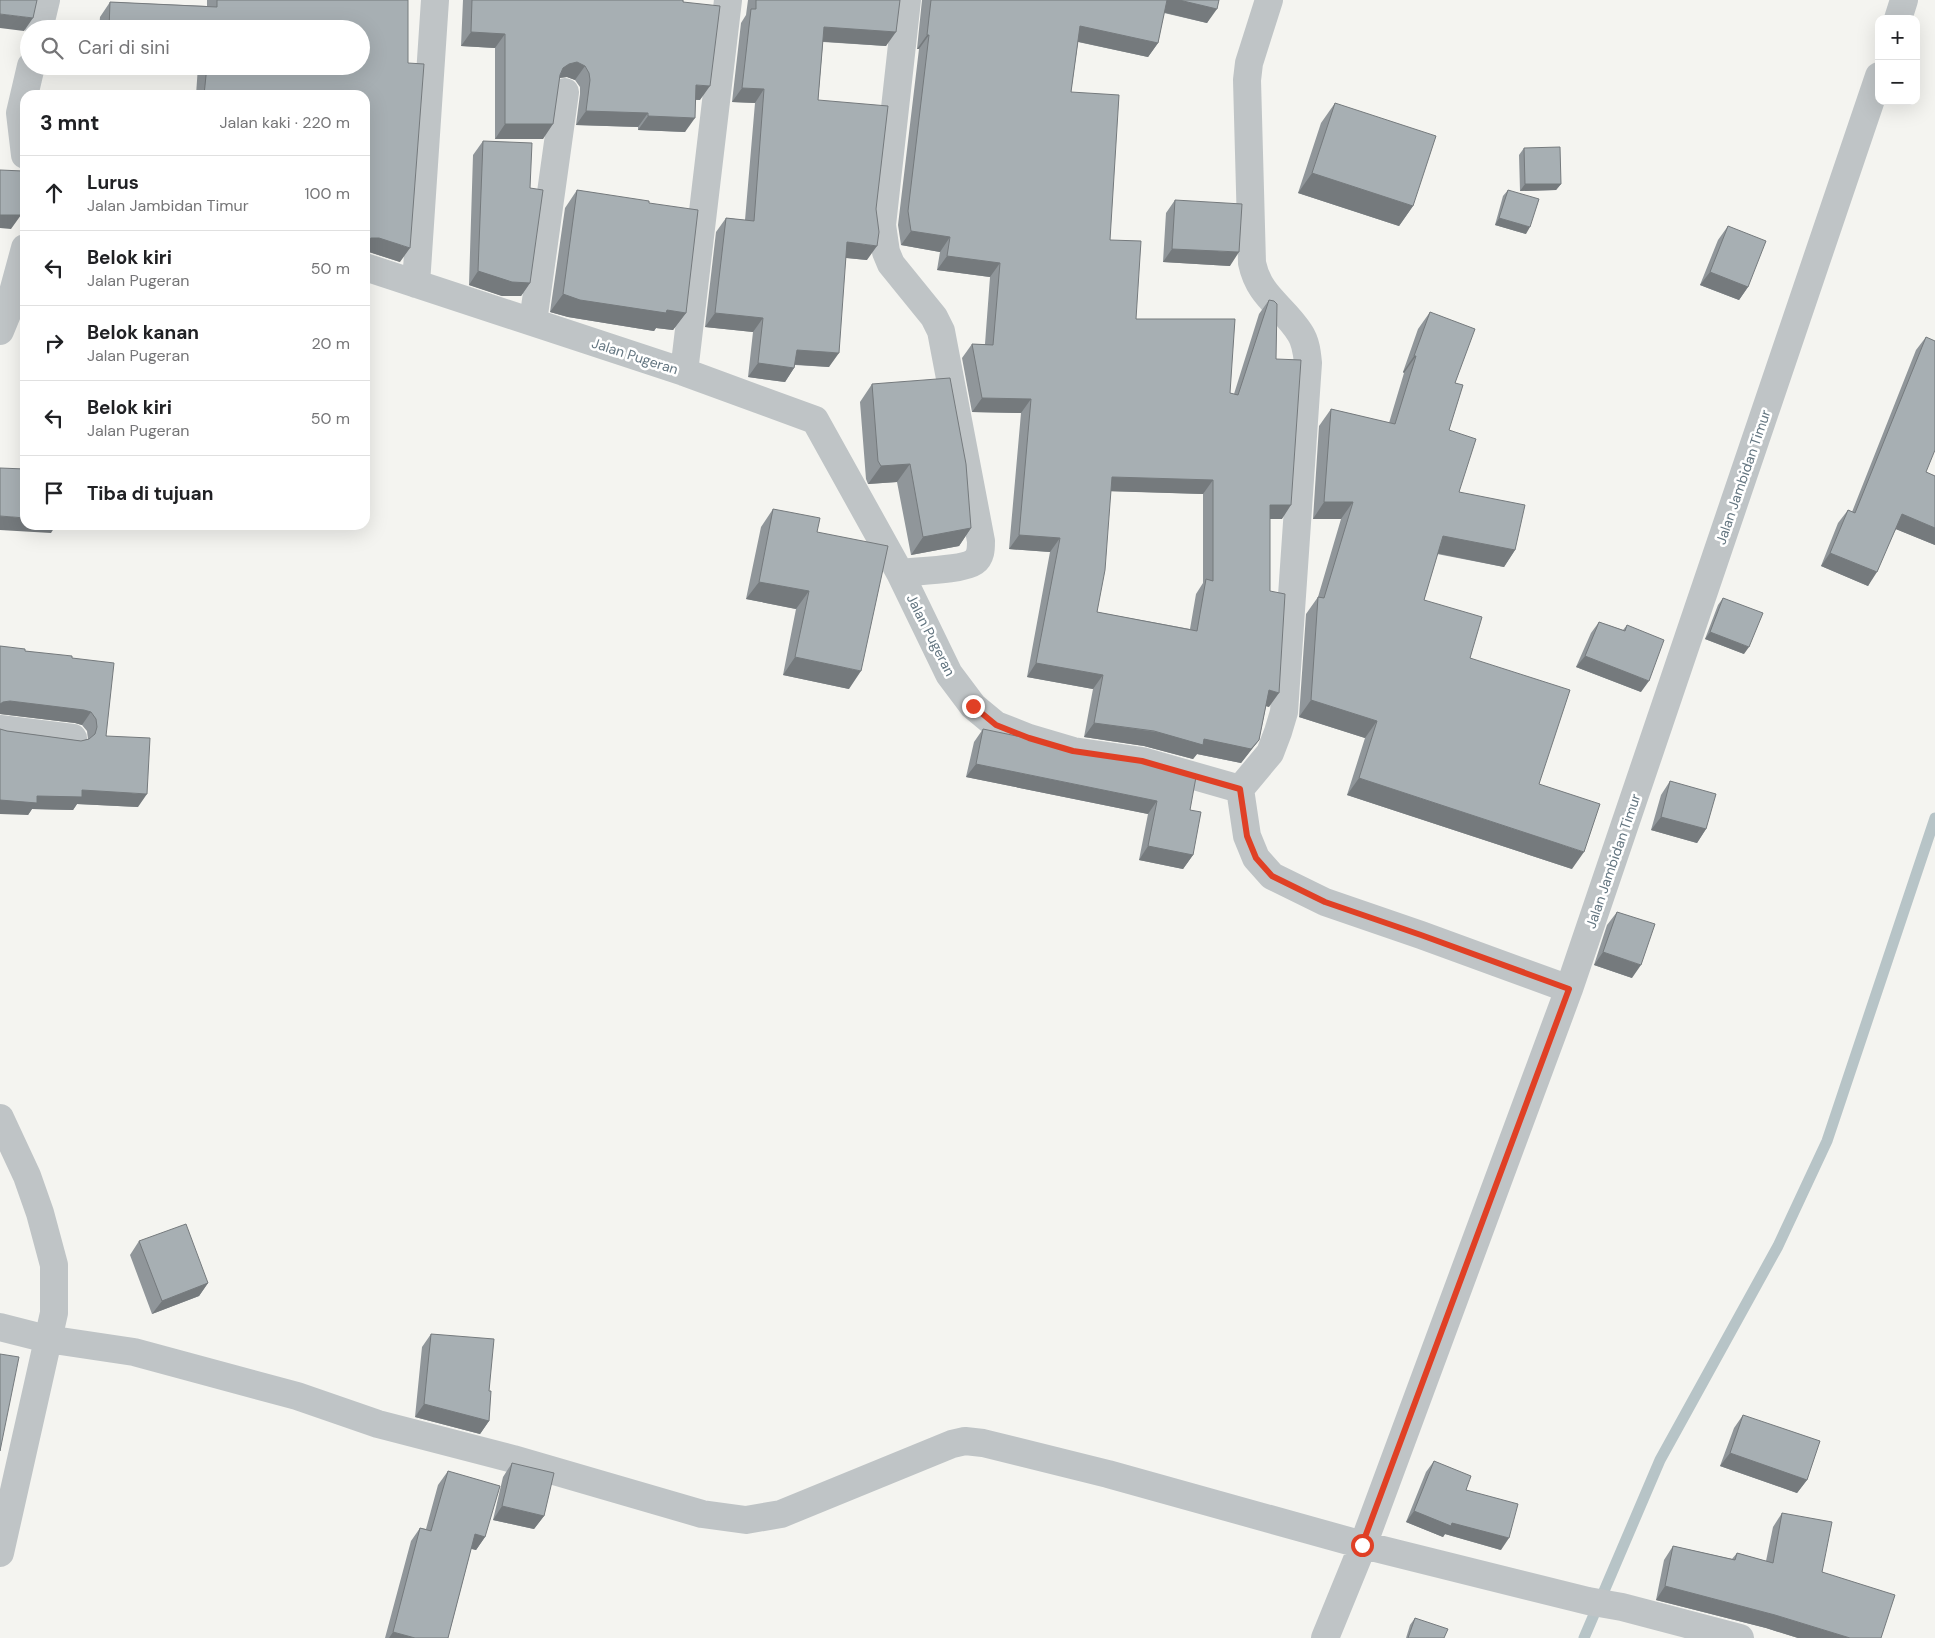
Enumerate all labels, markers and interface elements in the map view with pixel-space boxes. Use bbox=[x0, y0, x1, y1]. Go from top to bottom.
map controls bbox=[1875, 15, 1920, 105]
button: + bbox=[1875, 15, 1920, 60]
search box bbox=[20, 20, 370, 75]
icon: search bbox=[38, 34, 66, 62]
text: Cari di sini bbox=[78, 35, 170, 60]
button: − bbox=[1875, 60, 1920, 105]
text: 3 mnt bbox=[40, 109, 99, 137]
text: Jalan kaki · 220 m bbox=[220, 112, 350, 133]
text: Lurus bbox=[87, 170, 139, 195]
icon: ahead bbox=[40, 179, 68, 207]
text: 100 m bbox=[305, 183, 350, 204]
text: Jalan Jambidan Timur bbox=[87, 195, 249, 216]
text: Belok kiri bbox=[87, 245, 172, 270]
icon: left bbox=[40, 254, 68, 282]
text: 50 m bbox=[311, 258, 350, 279]
text: Jalan Pugeran bbox=[87, 270, 189, 291]
text: Belok kanan bbox=[87, 320, 199, 345]
icon: right bbox=[40, 329, 68, 357]
text: 20 m bbox=[311, 333, 350, 354]
street label: Jalan Pugeran bbox=[590, 334, 680, 378]
text: Jalan Pugeran bbox=[87, 345, 189, 366]
text: Belok kiri bbox=[87, 395, 172, 420]
icon: left bbox=[40, 404, 68, 432]
street label: Jalan Jambidan Timur bbox=[1711, 407, 1775, 547]
text: 50 m bbox=[311, 408, 350, 429]
text: Jalan Pugeran bbox=[87, 420, 189, 441]
icon: arrive bbox=[40, 479, 68, 507]
text: Tiba di tujuan bbox=[87, 481, 213, 506]
street label: Jalan Pugeran bbox=[903, 591, 959, 679]
route end bbox=[962, 695, 985, 718]
street label: Jalan Jambidan Timur bbox=[1581, 791, 1645, 931]
route start bbox=[1351, 1534, 1374, 1557]

